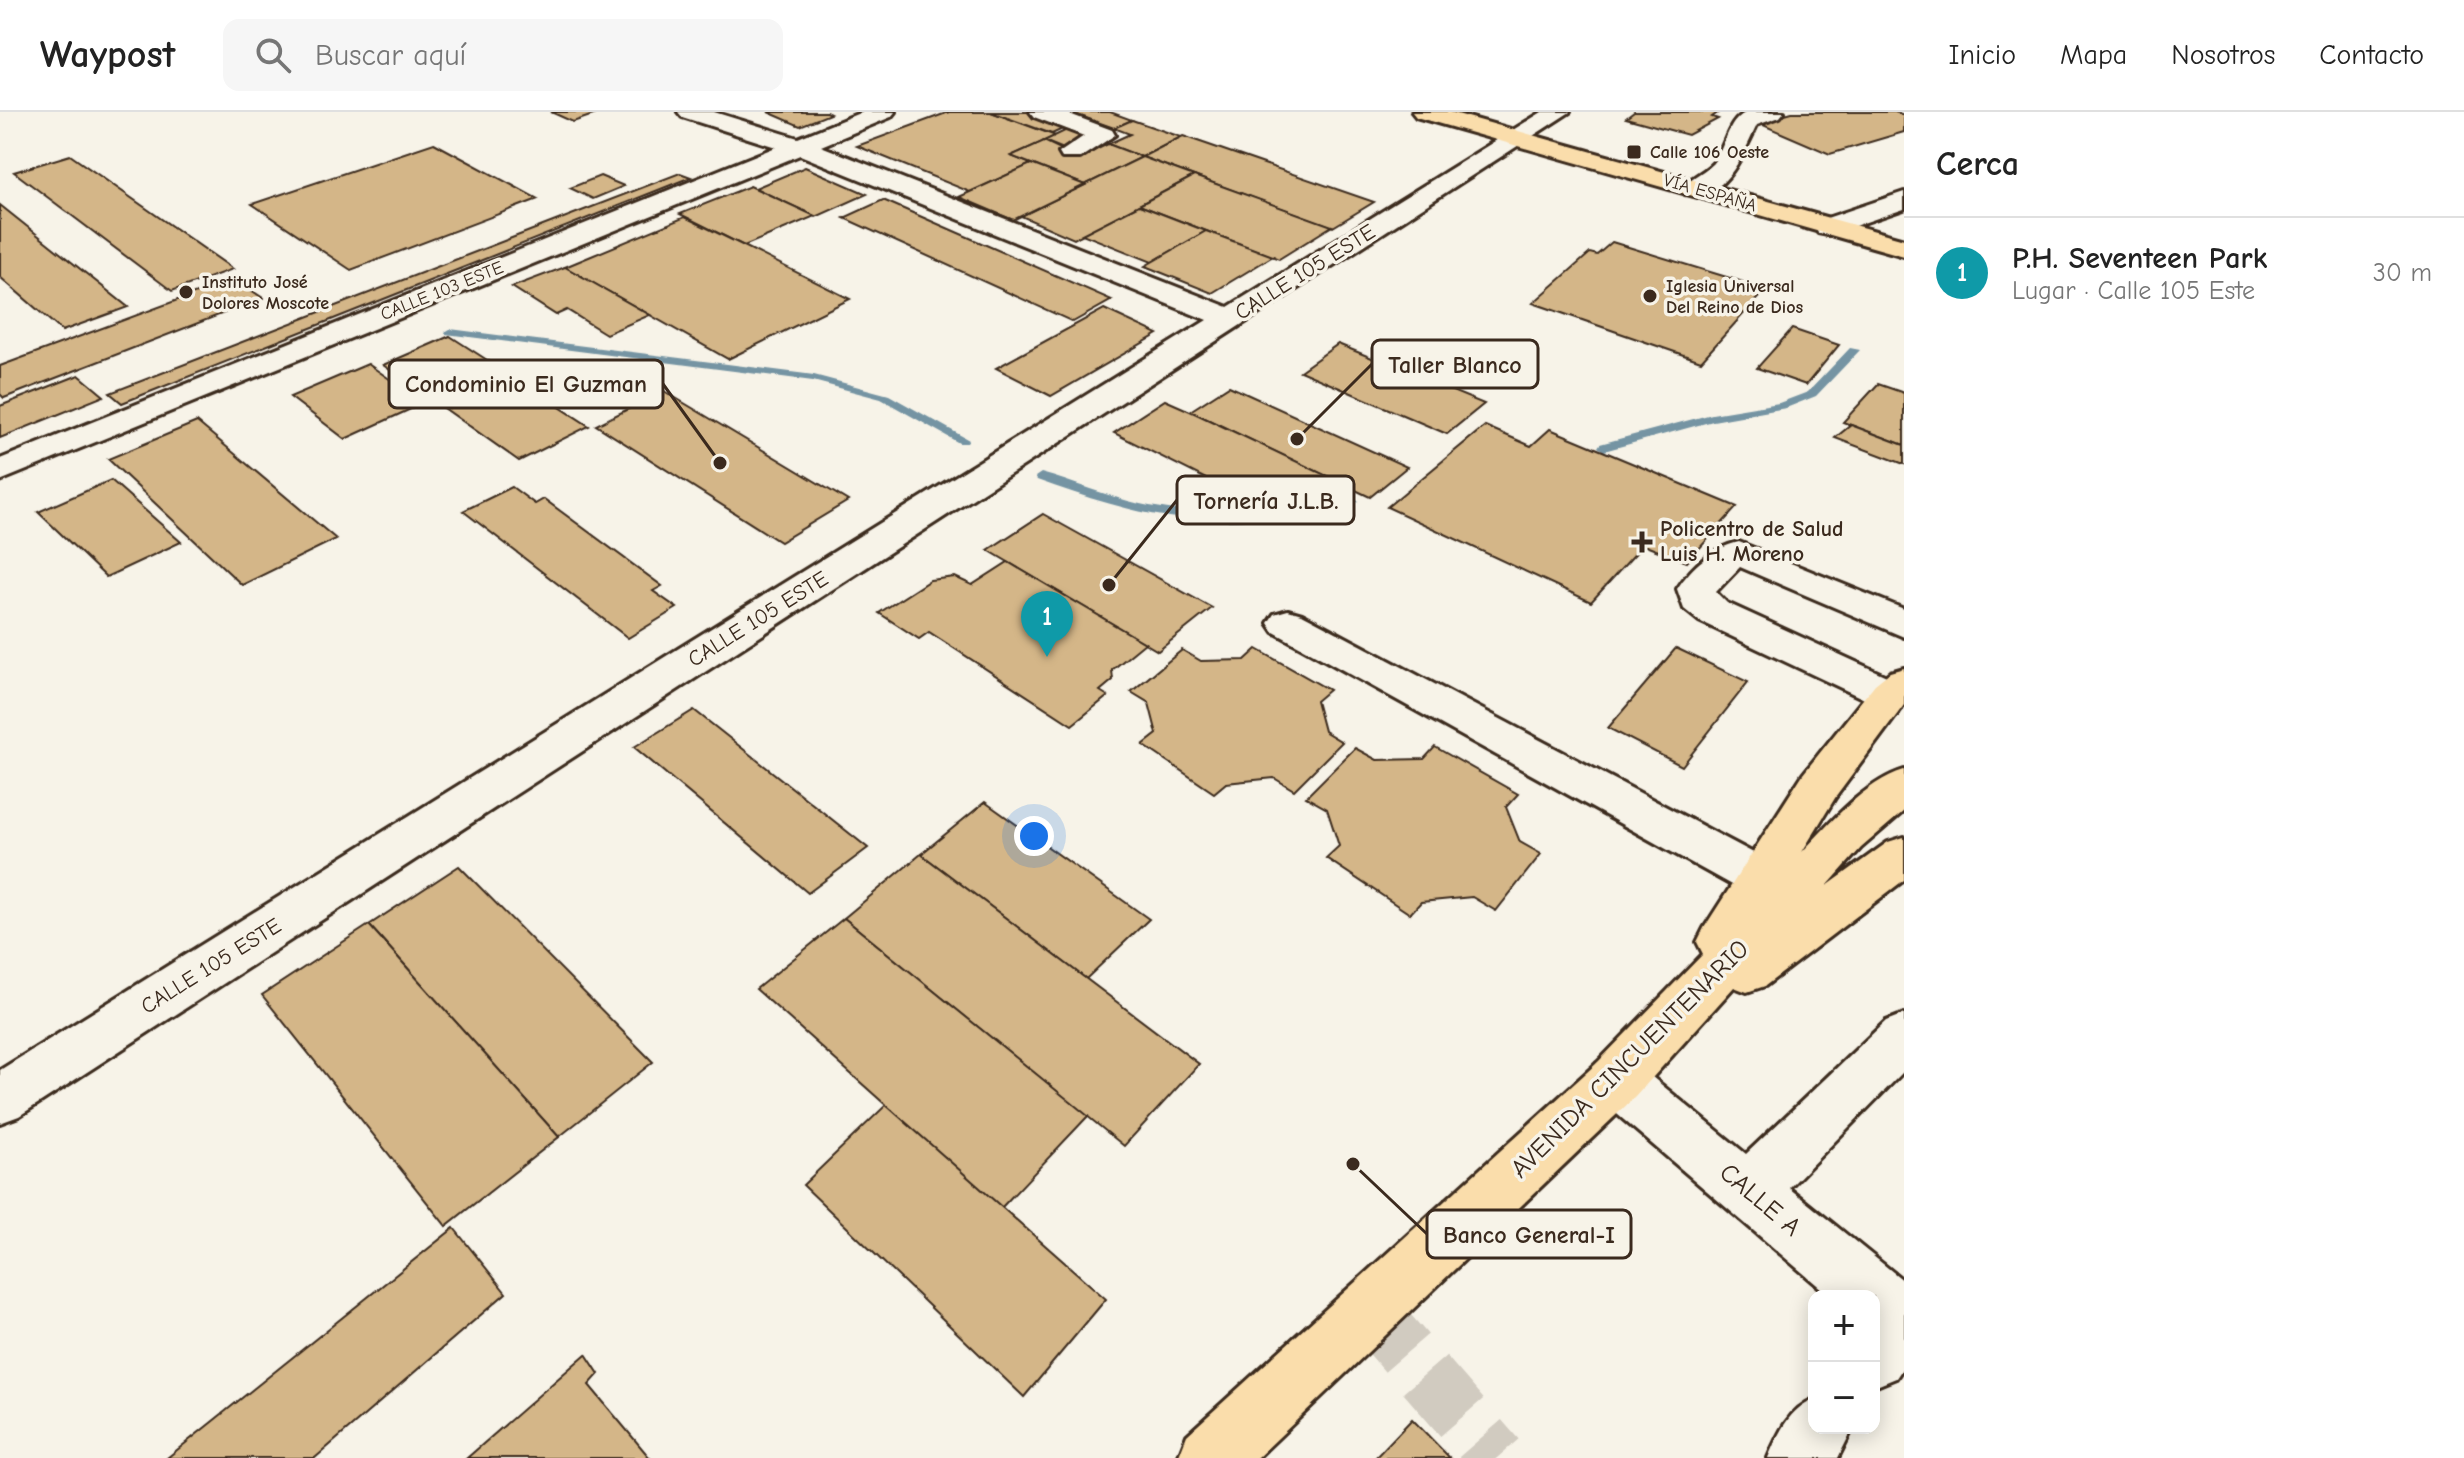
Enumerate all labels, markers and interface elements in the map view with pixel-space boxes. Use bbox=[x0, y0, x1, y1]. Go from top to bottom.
search box bbox=[223, 19, 783, 91]
text: Waypost bbox=[40, 33, 175, 77]
icon: search bbox=[251, 33, 295, 77]
text: Buscar aquí bbox=[315, 38, 466, 73]
text: Inicio bbox=[1949, 39, 2016, 71]
text: Mapa bbox=[2060, 39, 2127, 71]
text: Nosotros bbox=[2171, 39, 2275, 71]
text: Contacto bbox=[2319, 39, 2424, 71]
place label: Calle 106 Oeste bbox=[1650, 142, 1769, 163]
marker: Calle 106 Oeste bbox=[1625, 143, 1643, 161]
text: Cerca bbox=[1936, 144, 2019, 184]
street label: VÍA ESPAÑA bbox=[1661, 169, 1759, 216]
street label: CALLE 105 ESTE bbox=[1230, 218, 1380, 326]
text: P.H. Seventeen Park bbox=[2012, 241, 2267, 276]
street label: CALLE 103 ESTE bbox=[378, 257, 507, 325]
text: 1 bbox=[1957, 258, 1967, 288]
text: 30 m bbox=[2373, 258, 2432, 288]
place label: Instituto José Dolores Moscote bbox=[202, 272, 329, 314]
place label: Iglesia Universal Del Reino de Dios bbox=[1666, 276, 1803, 318]
text: Lugar · Calle 105 Este bbox=[2012, 276, 2255, 306]
marker: Instituto José Dolores Moscote bbox=[177, 283, 195, 301]
marker: Iglesia Universal Del Reino de Dios bbox=[1641, 287, 1659, 305]
callout: Taller Blanco bbox=[1372, 340, 1538, 388]
text: Taller Blanco bbox=[1388, 351, 1522, 379]
callout: Condominio El Guzman bbox=[389, 360, 663, 408]
text: Condominio El Guzman bbox=[405, 370, 647, 398]
callout: Tornería J.L.B. bbox=[1177, 476, 1354, 524]
text: Tornería J.L.B. bbox=[1193, 487, 1339, 515]
place label: Policentro de Salud Luis H. Moreno bbox=[1660, 516, 1844, 567]
marker: Policentro de Salud Luis H. Moreno bbox=[1631, 531, 1653, 553]
street label: CALLE 105 ESTE bbox=[683, 565, 833, 673]
pin: 1 bbox=[1021, 591, 1073, 657]
your location bbox=[1014, 816, 1054, 856]
street label: CALLE 105 ESTE bbox=[136, 912, 286, 1020]
street label: AVENIDA CINCUENTENARIO bbox=[1505, 934, 1755, 1184]
street label: CALLE A bbox=[1713, 1157, 1807, 1243]
callout: Banco General-I bbox=[1427, 1210, 1631, 1258]
text: Banco General-I bbox=[1443, 1221, 1615, 1249]
map controls bbox=[1808, 1290, 1880, 1434]
button: + bbox=[1808, 1290, 1880, 1362]
button: − bbox=[1808, 1362, 1880, 1434]

